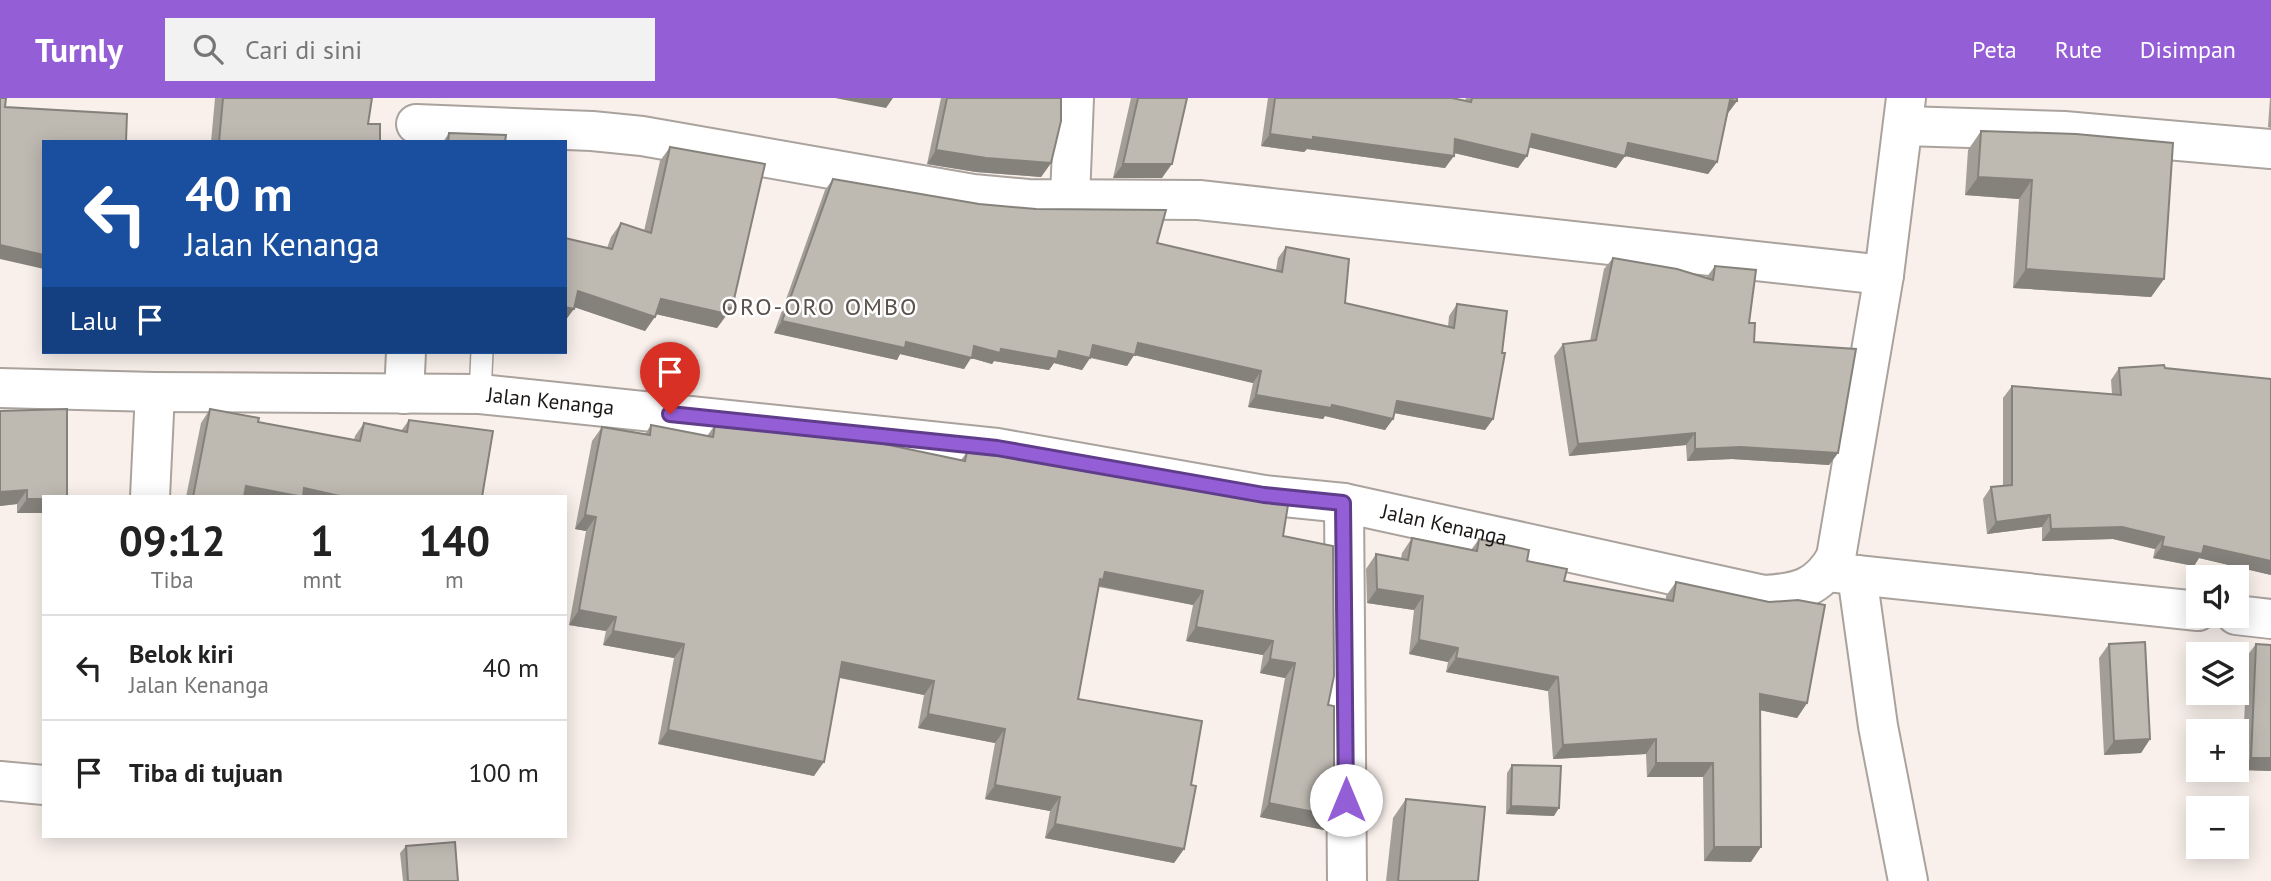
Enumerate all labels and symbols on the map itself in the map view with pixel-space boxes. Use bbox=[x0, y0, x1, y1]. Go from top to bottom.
district label: ORO-ORO OMBO bbox=[722, 291, 919, 322]
pin bbox=[640, 342, 700, 414]
street label: Jalan Kenanga bbox=[485, 381, 616, 421]
street label: Jalan Kenanga bbox=[1378, 497, 1510, 551]
position arrow bbox=[1309, 763, 1383, 837]

